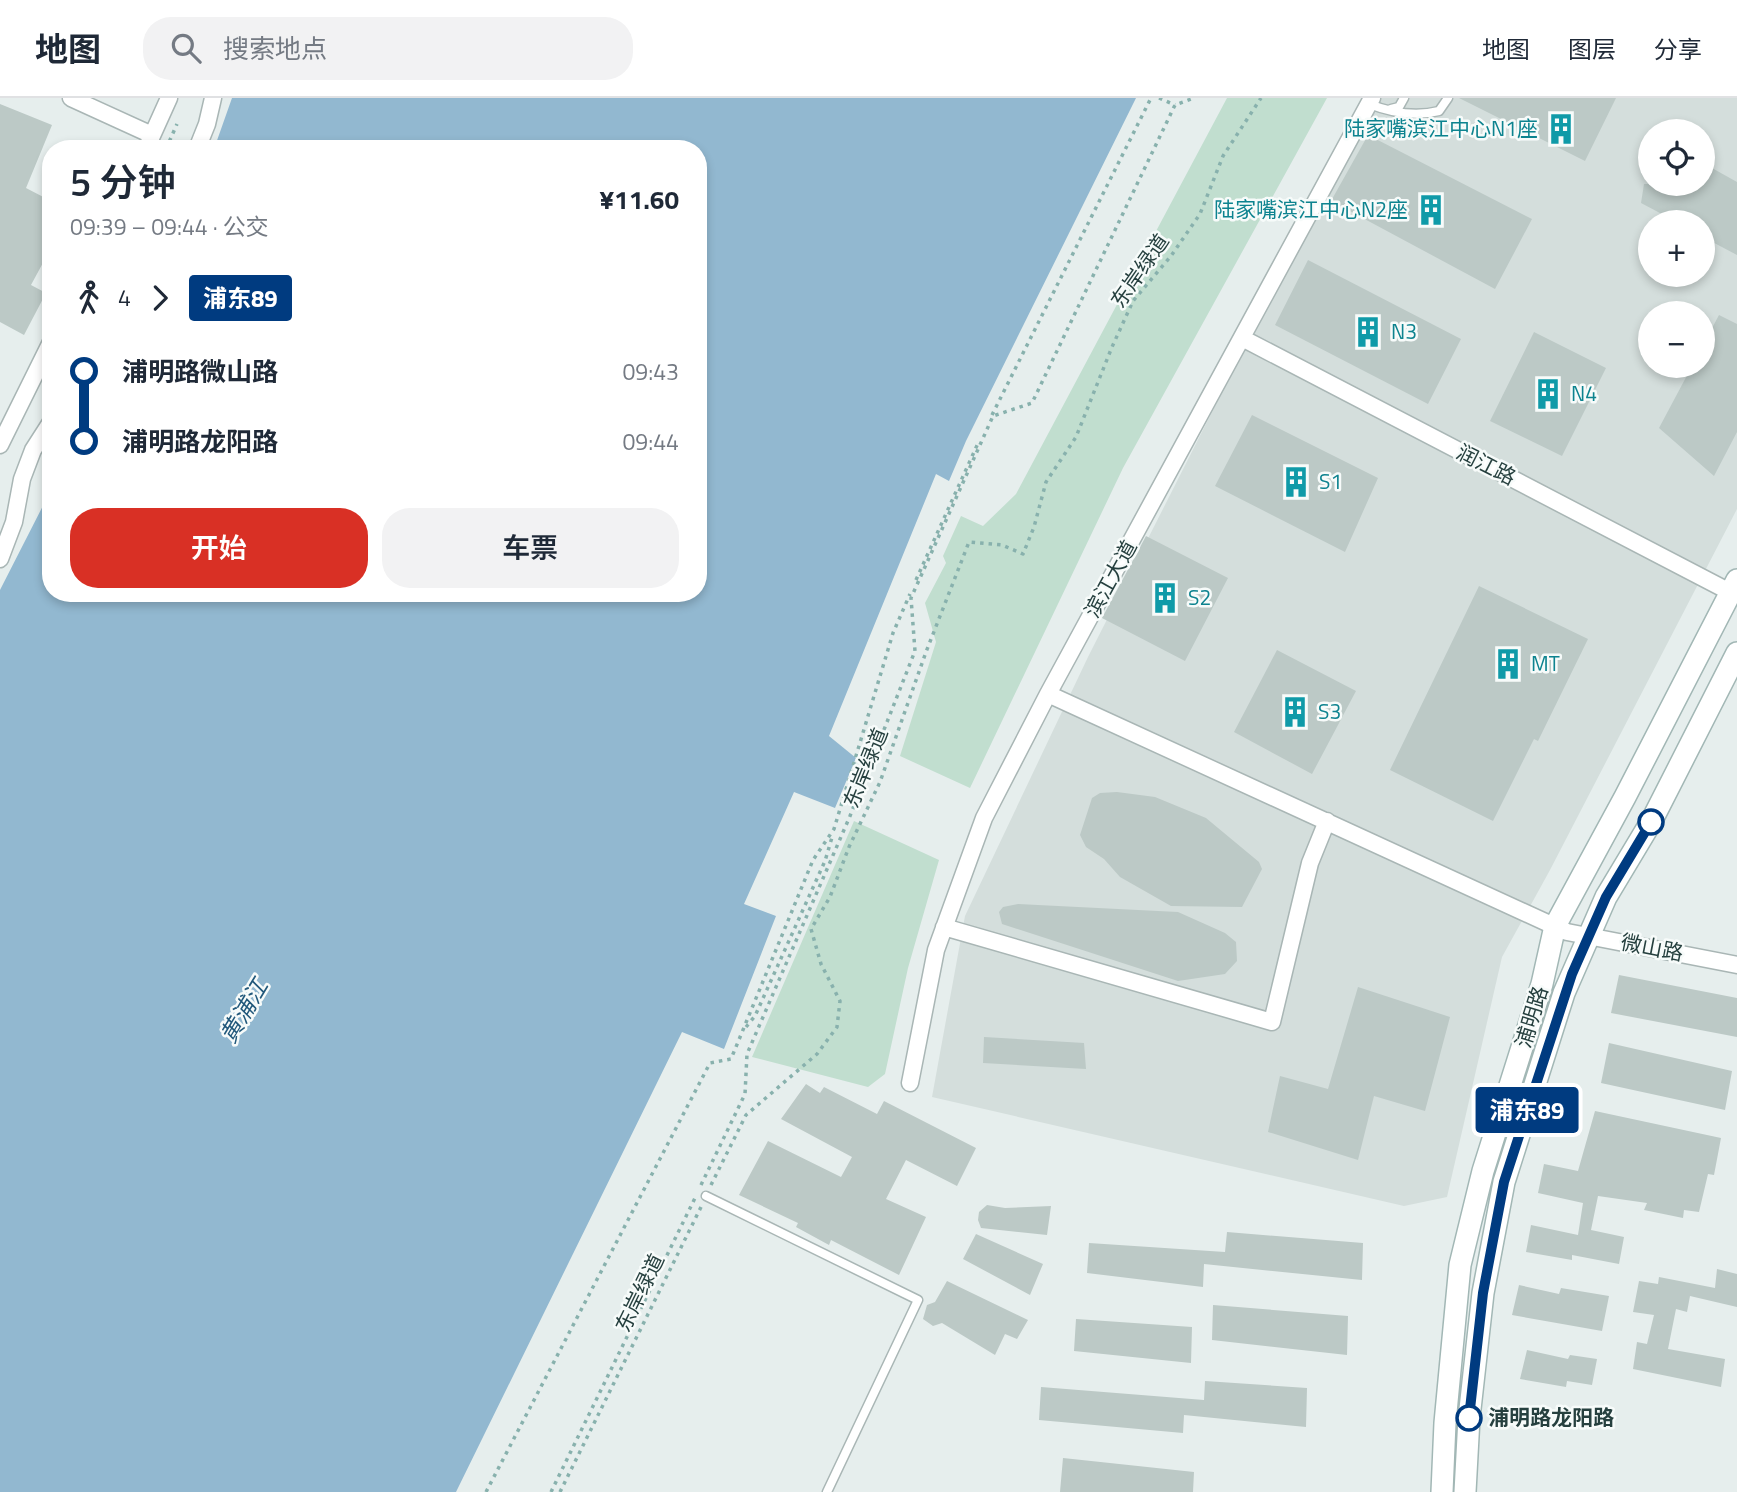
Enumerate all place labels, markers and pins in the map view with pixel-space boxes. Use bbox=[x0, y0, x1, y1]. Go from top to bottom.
place label: 陆家嘴滨江中心N1座 bbox=[1344, 112, 1538, 144]
building icon: 陆家嘴滨江中心N1座 bbox=[1544, 112, 1578, 146]
place label: 陆家嘴滨江中心N2座 bbox=[1214, 193, 1408, 225]
building icon: 陆家嘴滨江中心N2座 bbox=[1414, 193, 1448, 227]
building icon: N3 bbox=[1351, 315, 1385, 349]
place label: N3 bbox=[1391, 315, 1417, 347]
building icon: N4 bbox=[1531, 377, 1565, 411]
place label: N4 bbox=[1571, 377, 1597, 409]
building icon: S1 bbox=[1279, 465, 1313, 499]
place label: S1 bbox=[1319, 465, 1342, 497]
building icon: S2 bbox=[1148, 581, 1182, 615]
place label: S2 bbox=[1188, 581, 1211, 613]
building icon: MT bbox=[1491, 647, 1525, 681]
place label: MT bbox=[1531, 647, 1560, 679]
building icon: S3 bbox=[1278, 695, 1312, 729]
place label: S3 bbox=[1318, 695, 1341, 727]
unlabelled marker bbox=[1638, 809, 1664, 835]
place label: 浦明路龙阳路 bbox=[1488, 1401, 1614, 1433]
marker: 浦明路龙阳路 bbox=[1456, 1405, 1482, 1431]

